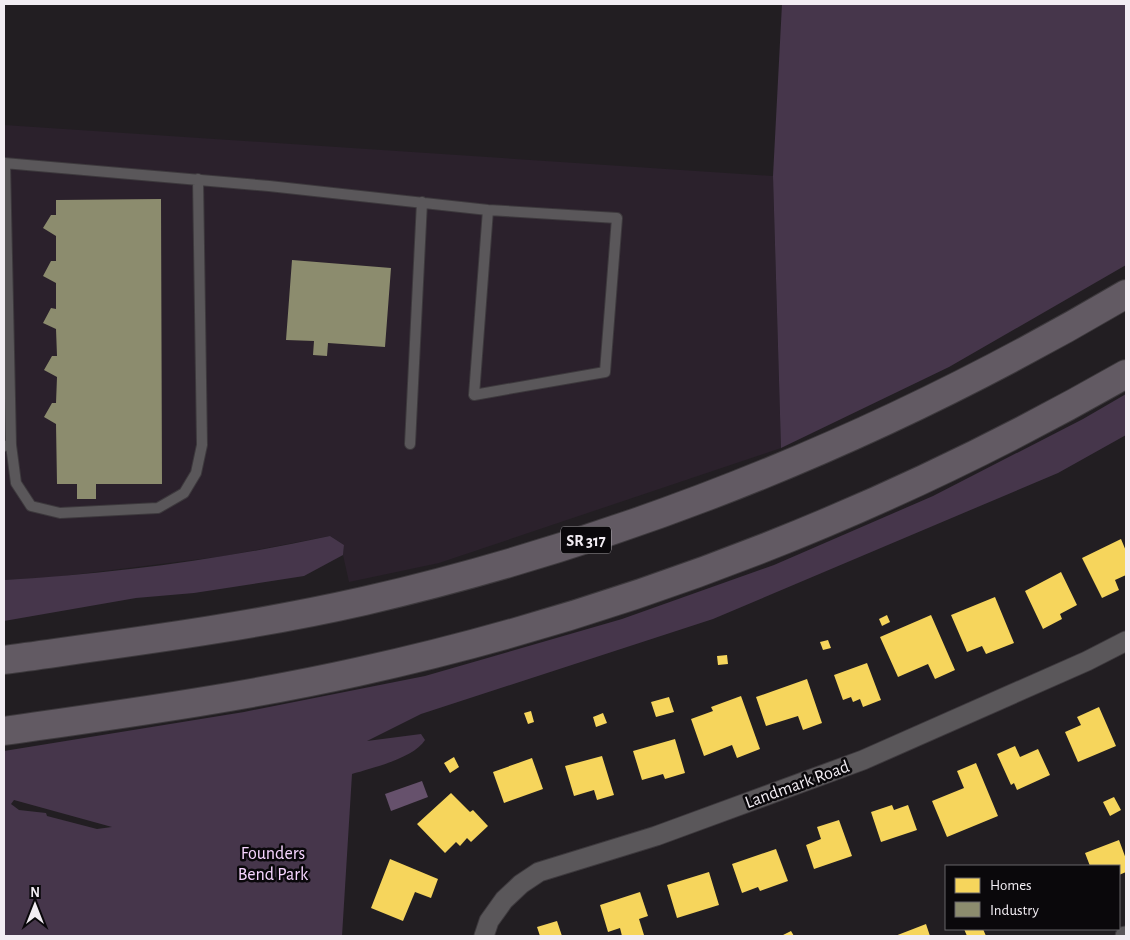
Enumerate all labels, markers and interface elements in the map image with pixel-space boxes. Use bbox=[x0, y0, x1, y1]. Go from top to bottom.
road number: SR 317 bbox=[561, 526, 611, 554]
street label: Landmark Road bbox=[743, 758, 852, 812]
park label: Founders Bend Park bbox=[238, 845, 309, 884]
legend bbox=[945, 865, 1120, 930]
text: Homes bbox=[990, 878, 1032, 893]
north arrow bbox=[10, 880, 60, 930]
text: N bbox=[30, 886, 40, 900]
text: Industry bbox=[990, 903, 1039, 918]

